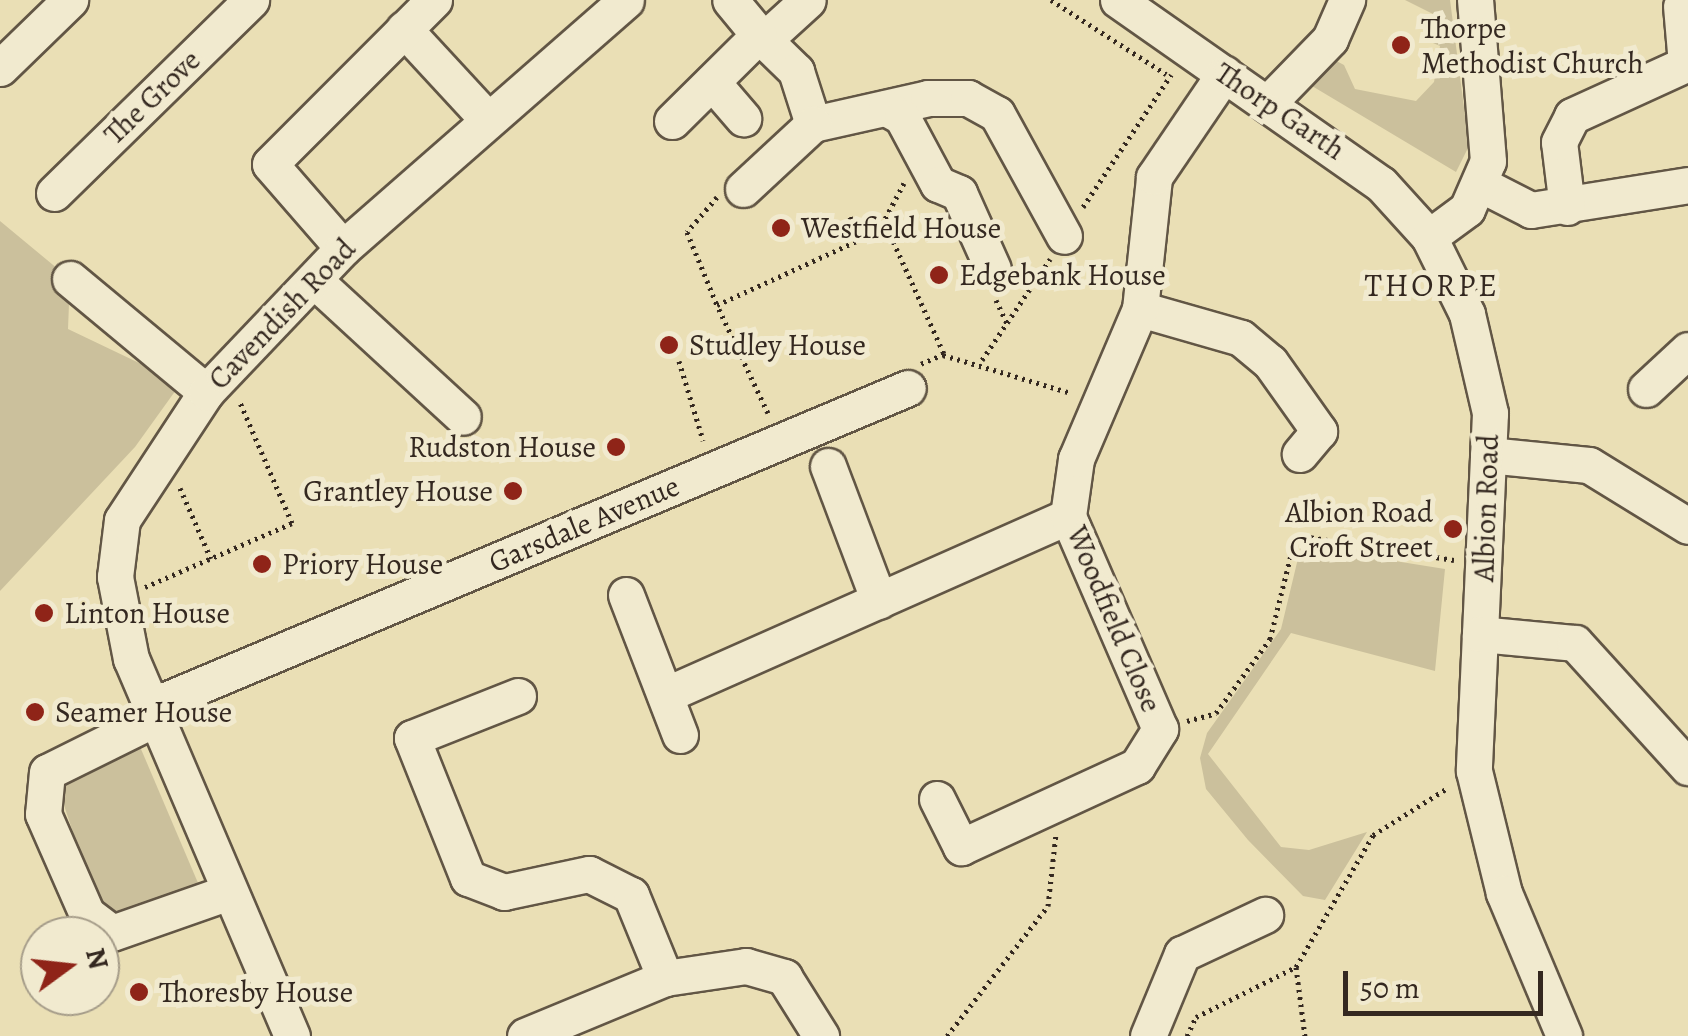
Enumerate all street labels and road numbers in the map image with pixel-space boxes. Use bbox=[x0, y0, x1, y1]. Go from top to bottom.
street label: The Grove bbox=[96, 42, 208, 152]
street label: Thorp Garth bbox=[1208, 54, 1352, 168]
street label: Cavendish Road bbox=[201, 231, 363, 397]
street label: Albion Road bbox=[1465, 434, 1507, 582]
street label: Garsdale Avenue bbox=[483, 468, 685, 580]
street label: Woodfield Close bbox=[1059, 521, 1169, 717]

